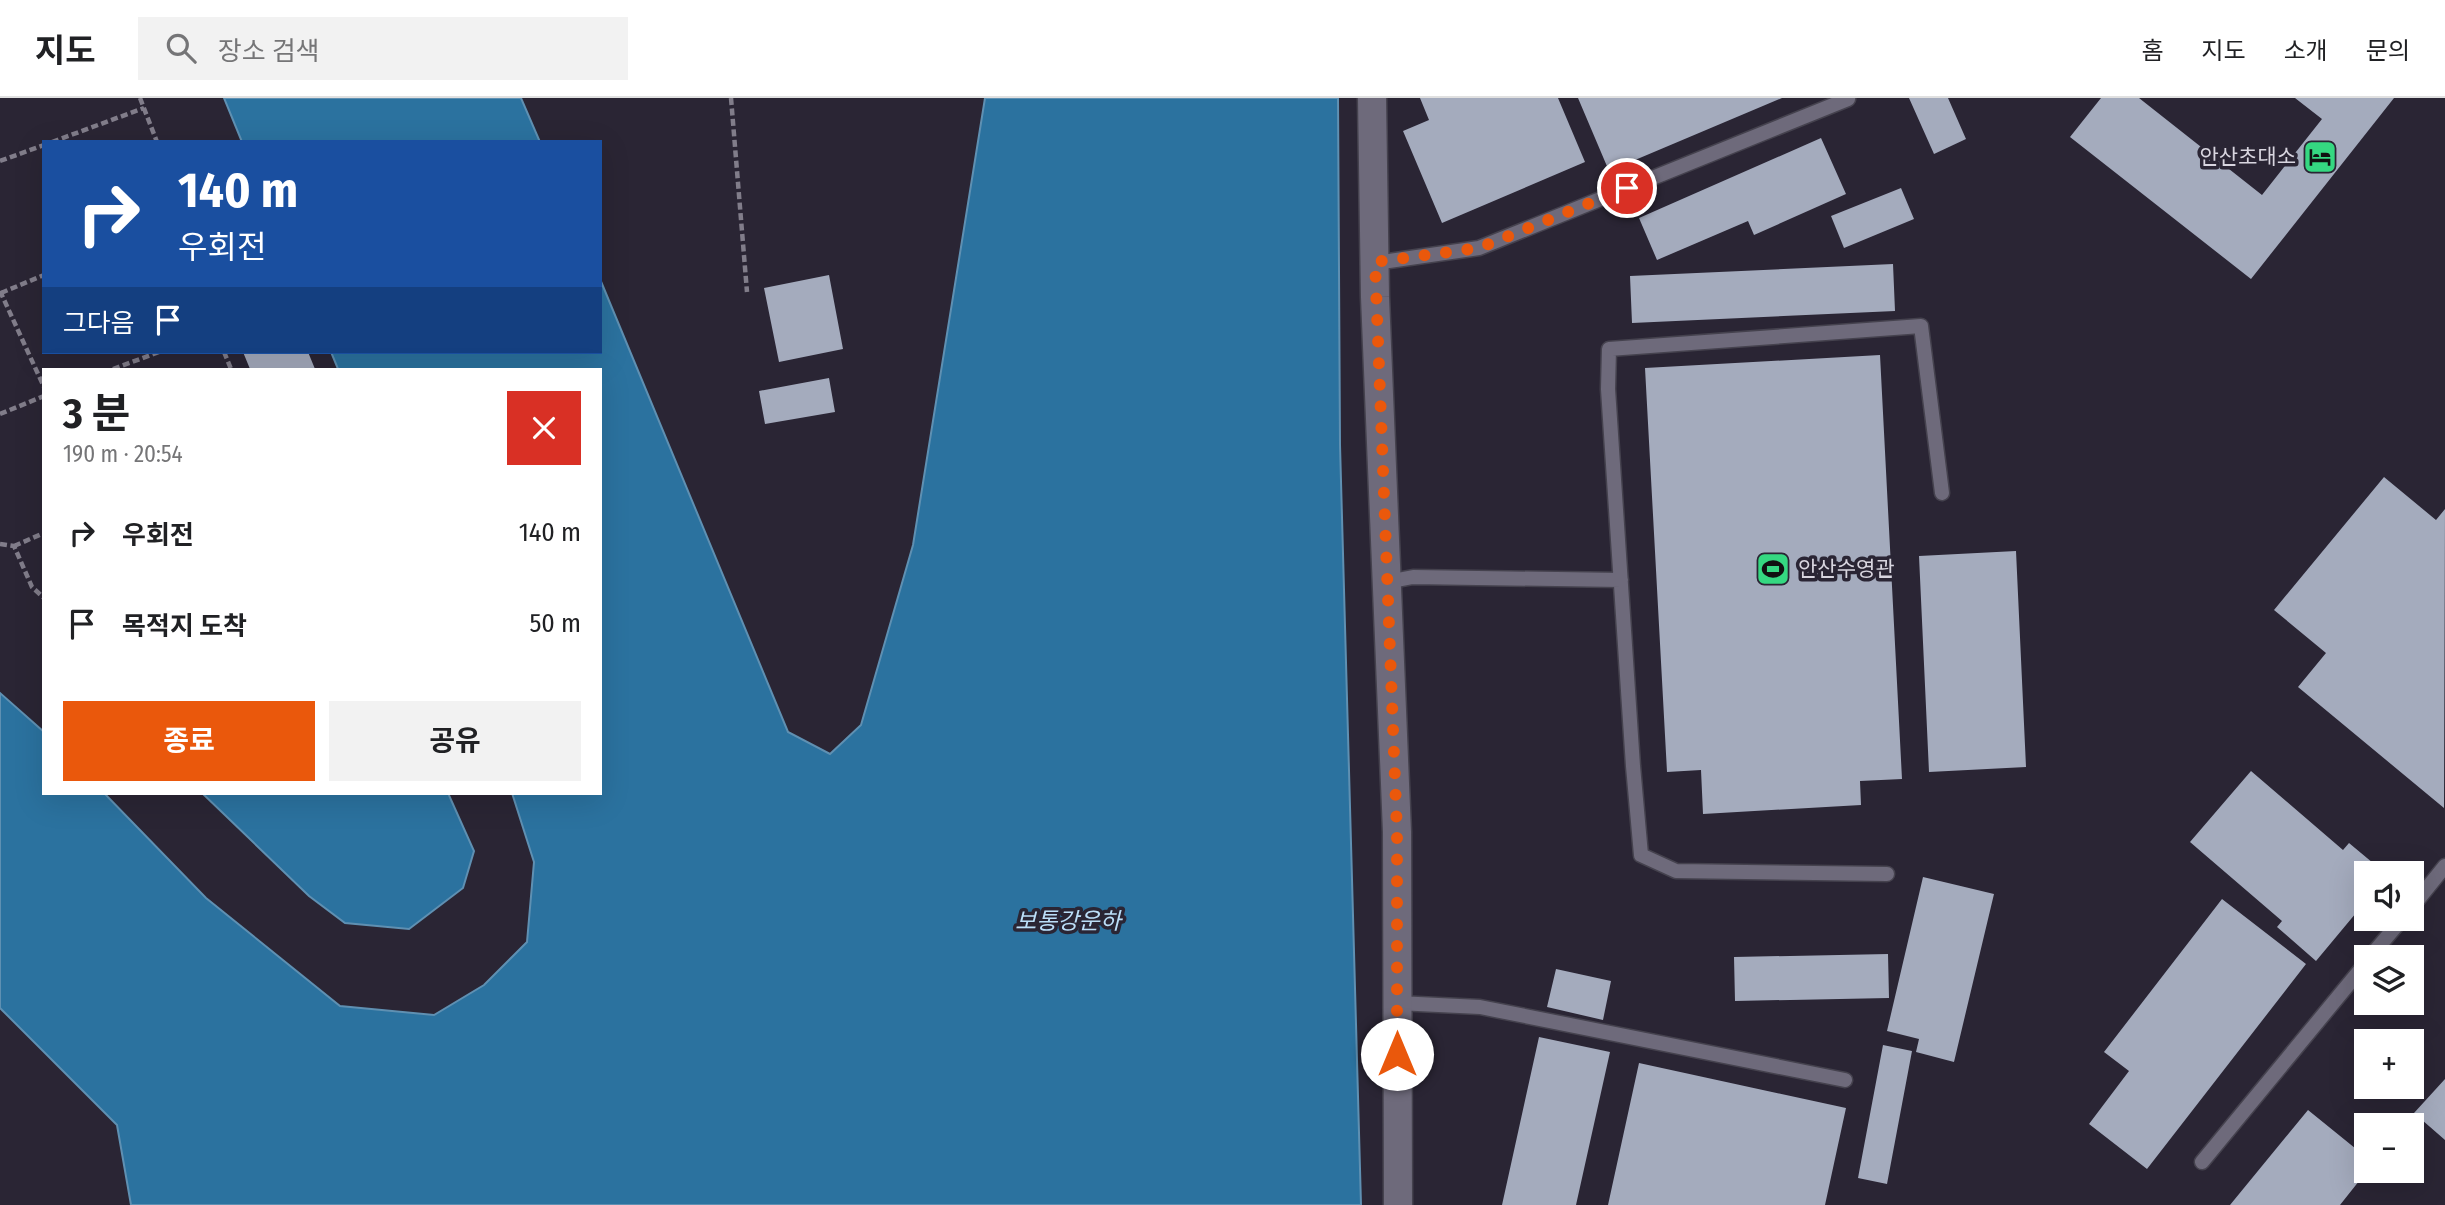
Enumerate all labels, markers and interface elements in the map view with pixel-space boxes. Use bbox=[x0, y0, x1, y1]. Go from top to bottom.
search box bbox=[138, 17, 628, 80]
icon: search bbox=[162, 29, 200, 67]
text: 지도 bbox=[35, 31, 96, 71]
text: 장소 검색 bbox=[218, 36, 320, 67]
text: 홈 bbox=[2141, 37, 2163, 65]
text: 지도 bbox=[2201, 37, 2246, 65]
text: 소개 bbox=[2284, 37, 2328, 65]
text: 문의 bbox=[2366, 37, 2410, 65]
hotel icon: 안산초대소 bbox=[2301, 138, 2339, 176]
place label: 안산초대소 bbox=[2199, 144, 2296, 170]
pin bbox=[1597, 158, 1657, 218]
text: 140 m bbox=[178, 161, 298, 220]
icon: right bbox=[63, 168, 154, 259]
icon: arrive bbox=[1608, 169, 1646, 207]
text: 우회전 bbox=[178, 228, 266, 266]
icon: arrive bbox=[149, 301, 187, 339]
text: 그다음 bbox=[63, 308, 135, 339]
text: 3 분 bbox=[63, 389, 130, 439]
button: close bbox=[507, 391, 581, 465]
text: 190 m · 20:54 bbox=[63, 440, 183, 468]
icon: right bbox=[63, 514, 101, 552]
text: 140 m bbox=[519, 517, 581, 548]
text: 우회전 bbox=[122, 520, 194, 551]
sports icon: 안산수영관 bbox=[1754, 550, 1792, 588]
place label: 안산수영관 bbox=[1798, 556, 1895, 582]
icon: arrive bbox=[63, 605, 101, 643]
text: 50 m bbox=[529, 608, 581, 639]
text: 목적지 도착 bbox=[122, 611, 247, 642]
button: 종료 bbox=[63, 701, 315, 781]
button: 공유 bbox=[329, 701, 581, 781]
map controls bbox=[2354, 861, 2424, 1183]
button: sound bbox=[2354, 861, 2424, 931]
water label: 보통강운하 bbox=[1015, 907, 1124, 935]
button: layers bbox=[2354, 945, 2424, 1015]
position arrow bbox=[1360, 1017, 1434, 1091]
button: + bbox=[2354, 1029, 2424, 1099]
button: − bbox=[2354, 1113, 2424, 1183]

